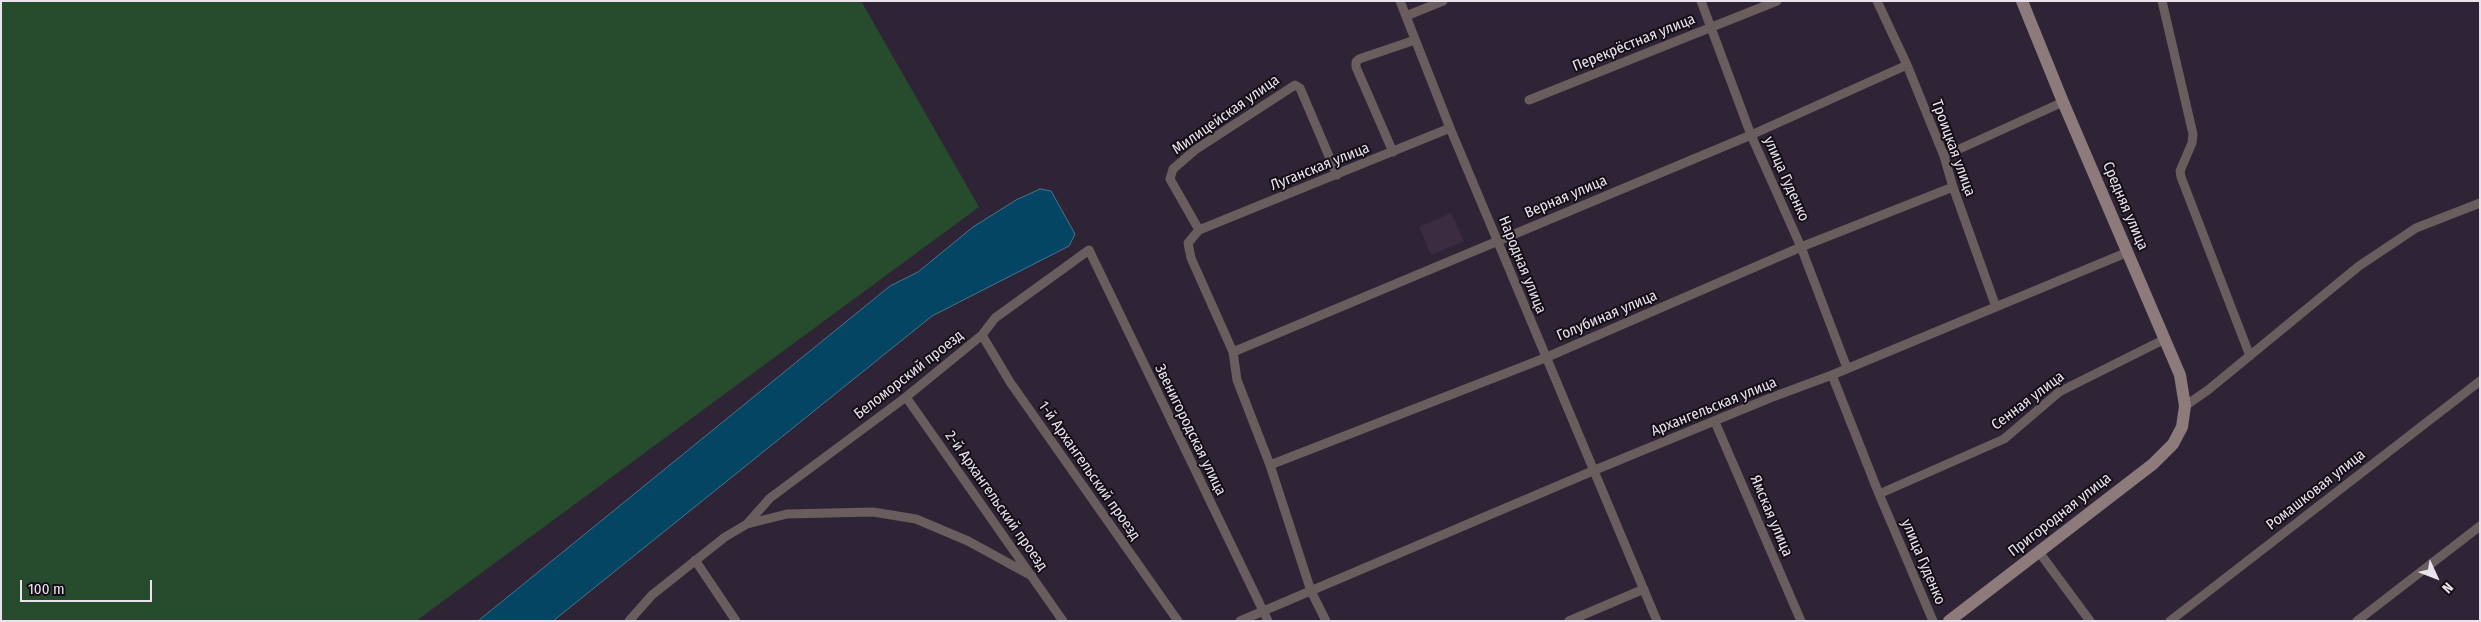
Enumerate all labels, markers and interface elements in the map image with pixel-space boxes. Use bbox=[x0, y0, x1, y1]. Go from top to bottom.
street label: Перекрёстная улица bbox=[1570, 10, 1698, 76]
street label: Милицейская улица bbox=[1169, 71, 1283, 159]
street label: Троицкая улица bbox=[1927, 97, 1979, 199]
street label: улица Гуденко bbox=[1759, 134, 1813, 224]
street label: Луганская улица bbox=[1268, 139, 1372, 195]
street label: Средняя улица bbox=[2098, 159, 2152, 253]
street label: Верная улица bbox=[1522, 172, 1610, 222]
street label: Народная улица bbox=[1494, 214, 1550, 316]
street label: Голубиная улица bbox=[1554, 287, 1660, 345]
street label: Беломорский проезд bbox=[851, 327, 967, 423]
street label: Звенигородская улица bbox=[1150, 361, 1230, 499]
street label: Сенная улица bbox=[1988, 368, 2068, 434]
street label: Архангельская улица bbox=[1649, 374, 1779, 440]
street label: 1-й Архангельский проезд bbox=[1034, 398, 1144, 544]
street label: 2-й Архангельский проезд bbox=[941, 428, 1051, 574]
street label: Ромашковая улица bbox=[2263, 446, 2369, 534]
street label: Пригородная улица bbox=[2005, 469, 2115, 561]
street label: Ямская улица bbox=[1746, 473, 1796, 559]
street label: улица Гуденко bbox=[1897, 517, 1949, 607]
north arrow bbox=[2411, 552, 2461, 602]
scale bar bbox=[22, 570, 155, 602]
text: N bbox=[2438, 579, 2456, 596]
text: 100 m bbox=[28, 580, 65, 598]

